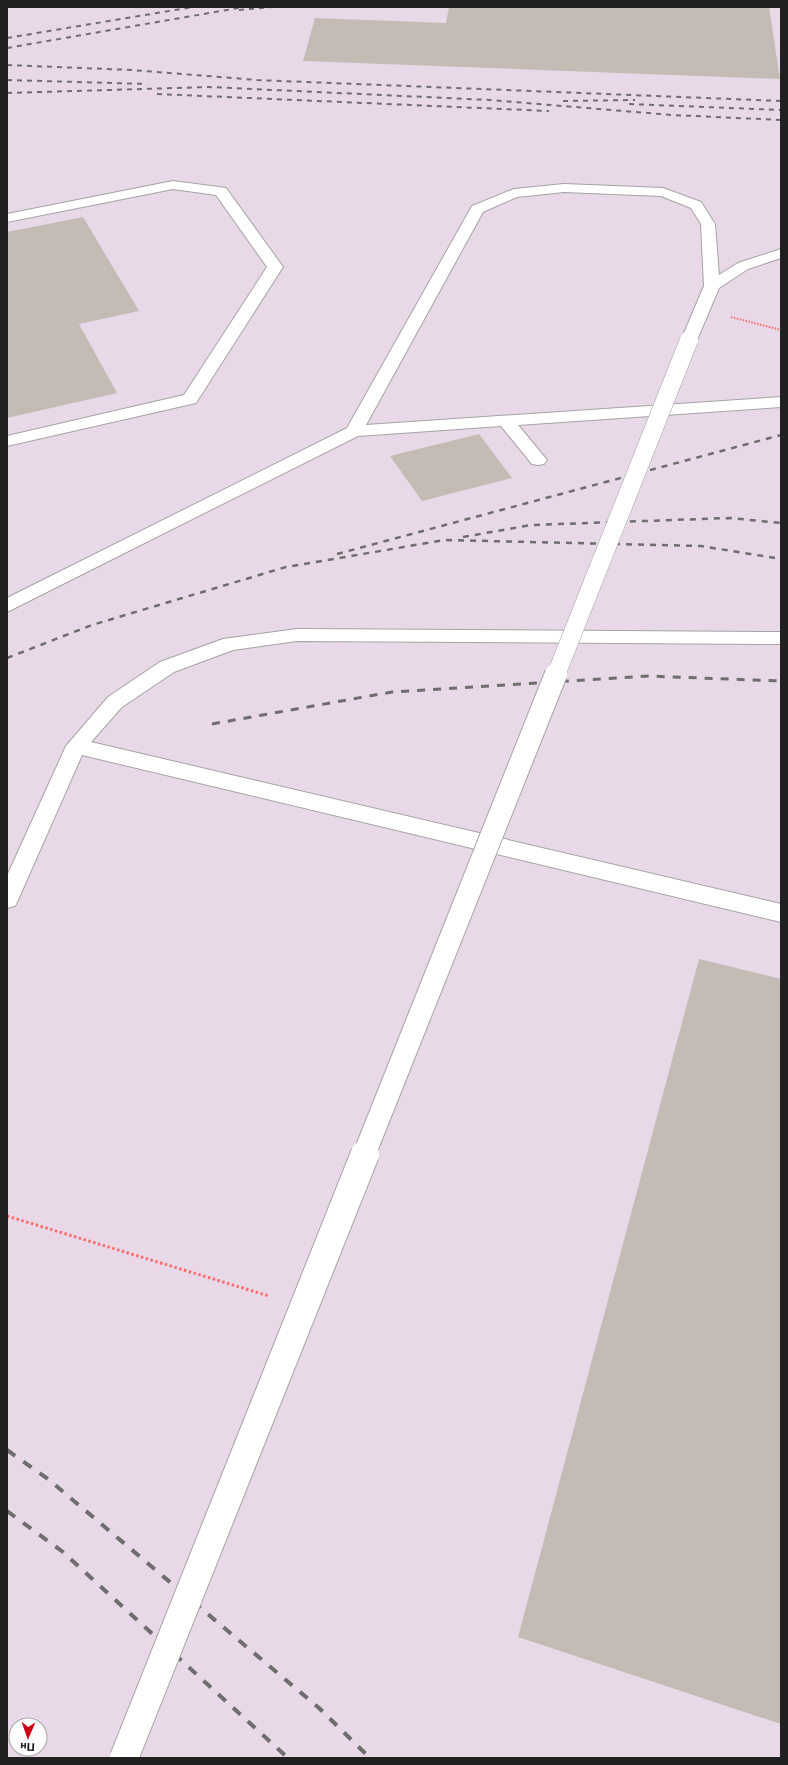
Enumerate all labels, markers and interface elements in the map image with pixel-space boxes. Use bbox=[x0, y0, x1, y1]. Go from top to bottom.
north arrow bbox=[8, 1717, 48, 1757]
text: Пн bbox=[20, 1741, 35, 1754]

